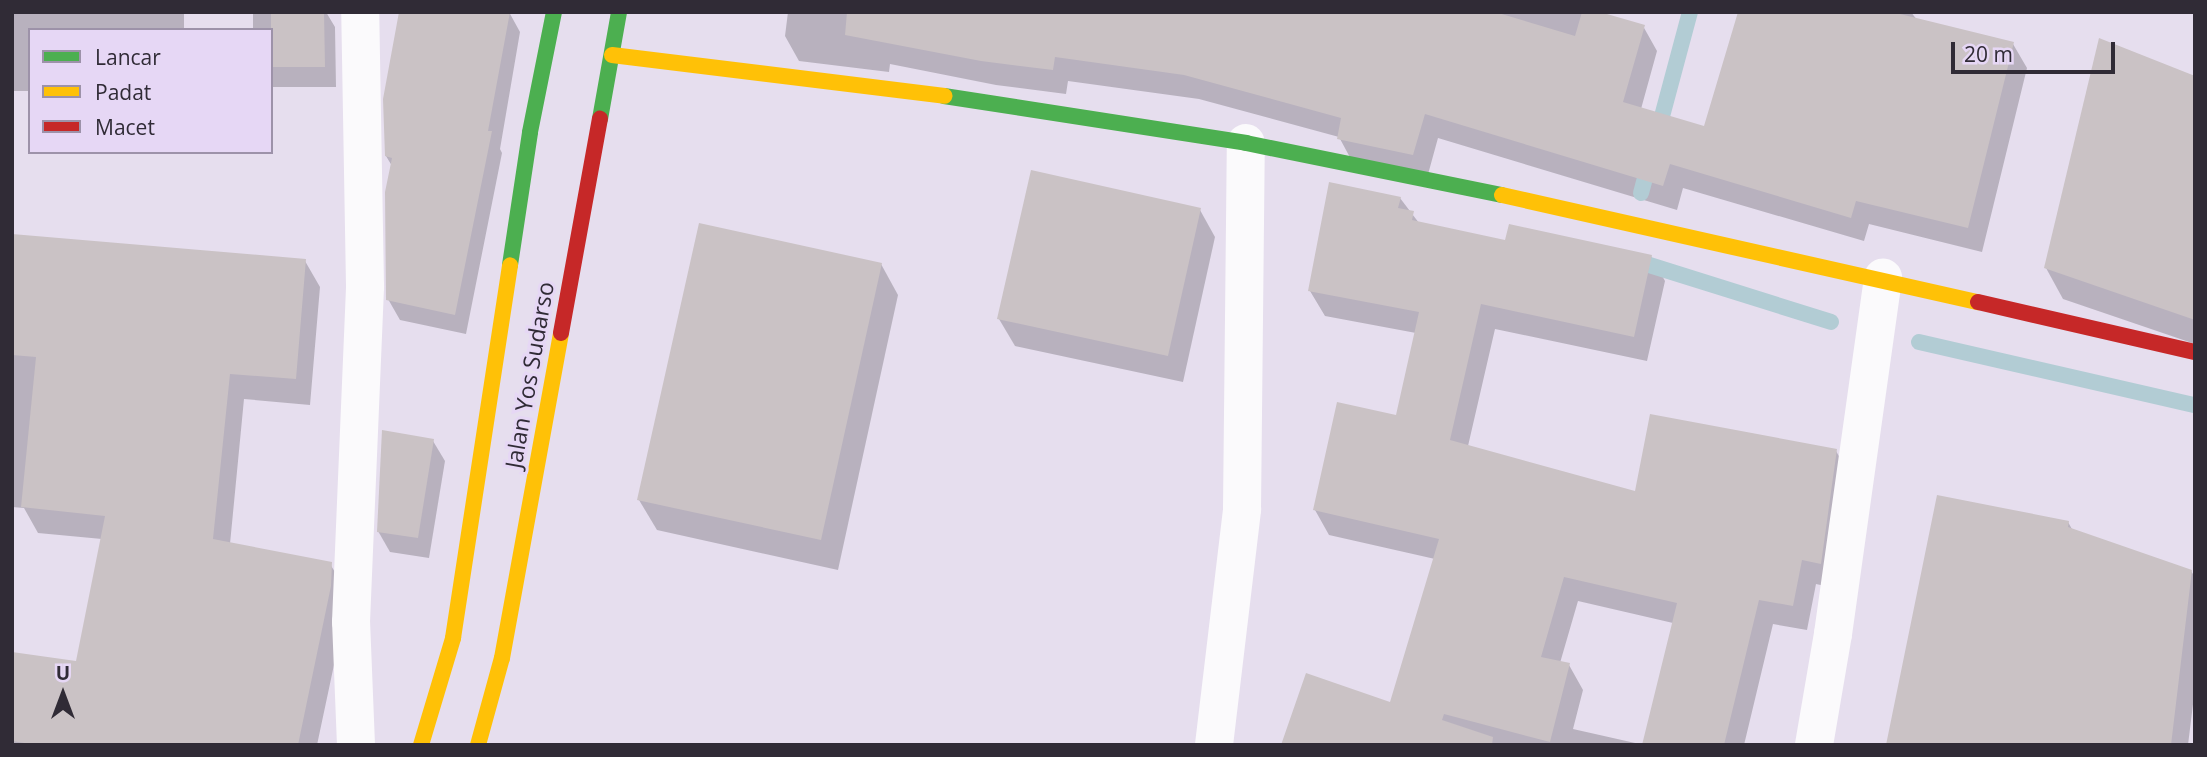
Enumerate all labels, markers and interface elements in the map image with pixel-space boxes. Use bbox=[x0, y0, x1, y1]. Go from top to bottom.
legend bbox=[28, 28, 273, 154]
scale bar bbox=[1955, 28, 2120, 72]
text: 20 m bbox=[1964, 40, 2013, 68]
text: Lancar bbox=[95, 43, 161, 71]
text: Padat bbox=[95, 78, 151, 106]
text: Macet bbox=[95, 113, 155, 141]
street label: Jalan Yos Sudarso bbox=[499, 280, 559, 470]
north arrow bbox=[28, 659, 98, 729]
text: U bbox=[56, 660, 70, 686]

